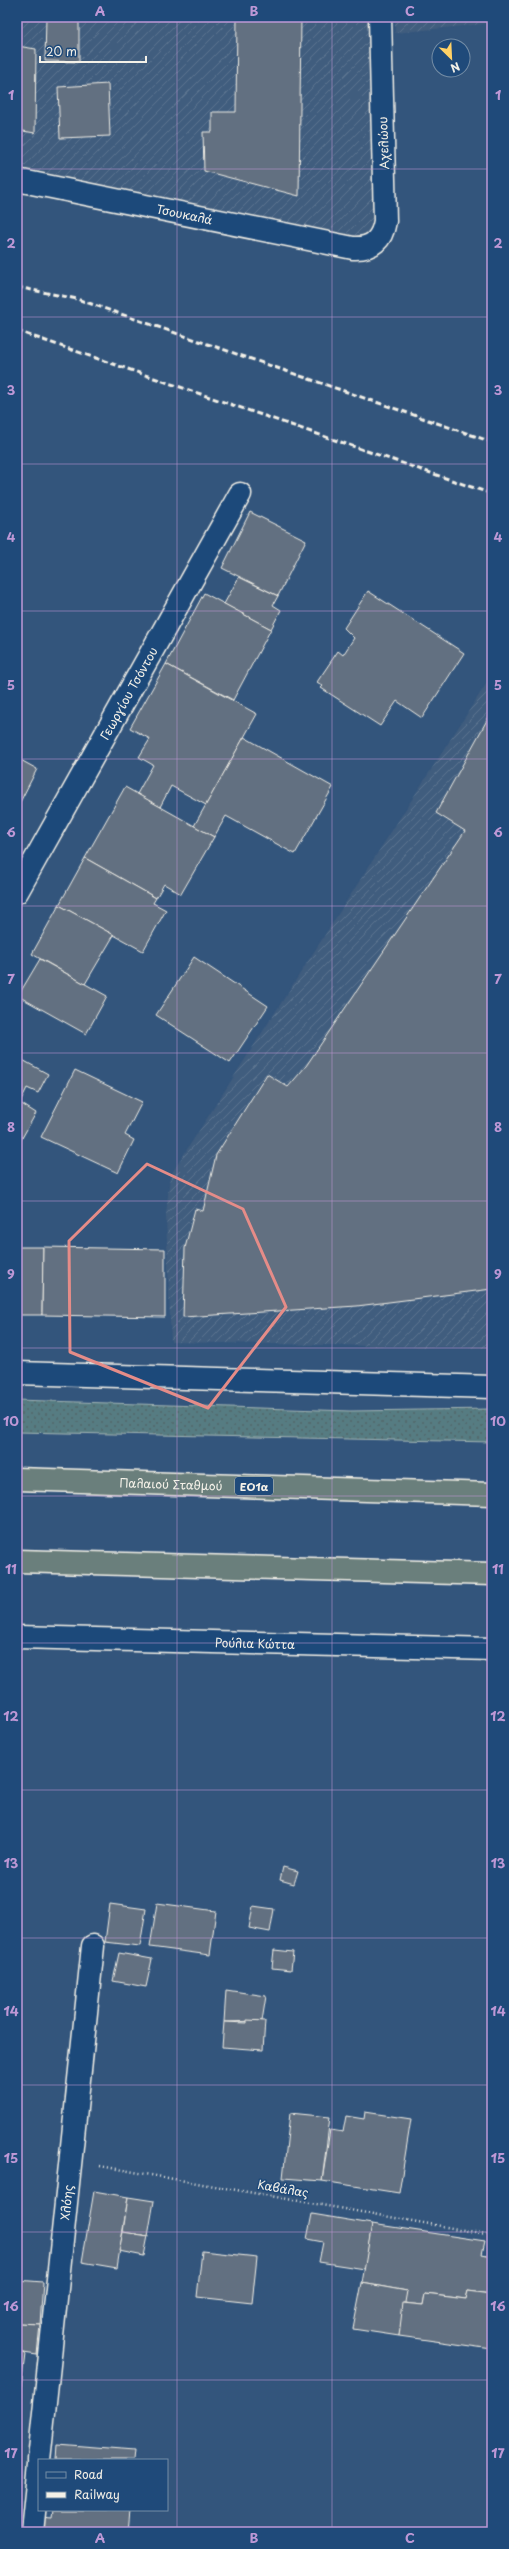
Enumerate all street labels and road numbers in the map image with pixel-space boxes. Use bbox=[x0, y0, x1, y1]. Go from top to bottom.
street label: Αχελώου bbox=[373, 116, 393, 170]
street label: Τσουκαλά bbox=[155, 199, 214, 228]
street label: Γεωργίου Τσόντου bbox=[95, 643, 162, 743]
street label: Παλαιού Σταθμού bbox=[119, 1473, 223, 1494]
road number: ΕΟ1α bbox=[235, 1477, 273, 1495]
street label: Ρούλια Κώττα bbox=[215, 1633, 295, 1653]
street label: Καβάλας bbox=[256, 2175, 310, 2201]
street label: Χλόης bbox=[55, 2184, 77, 2221]

